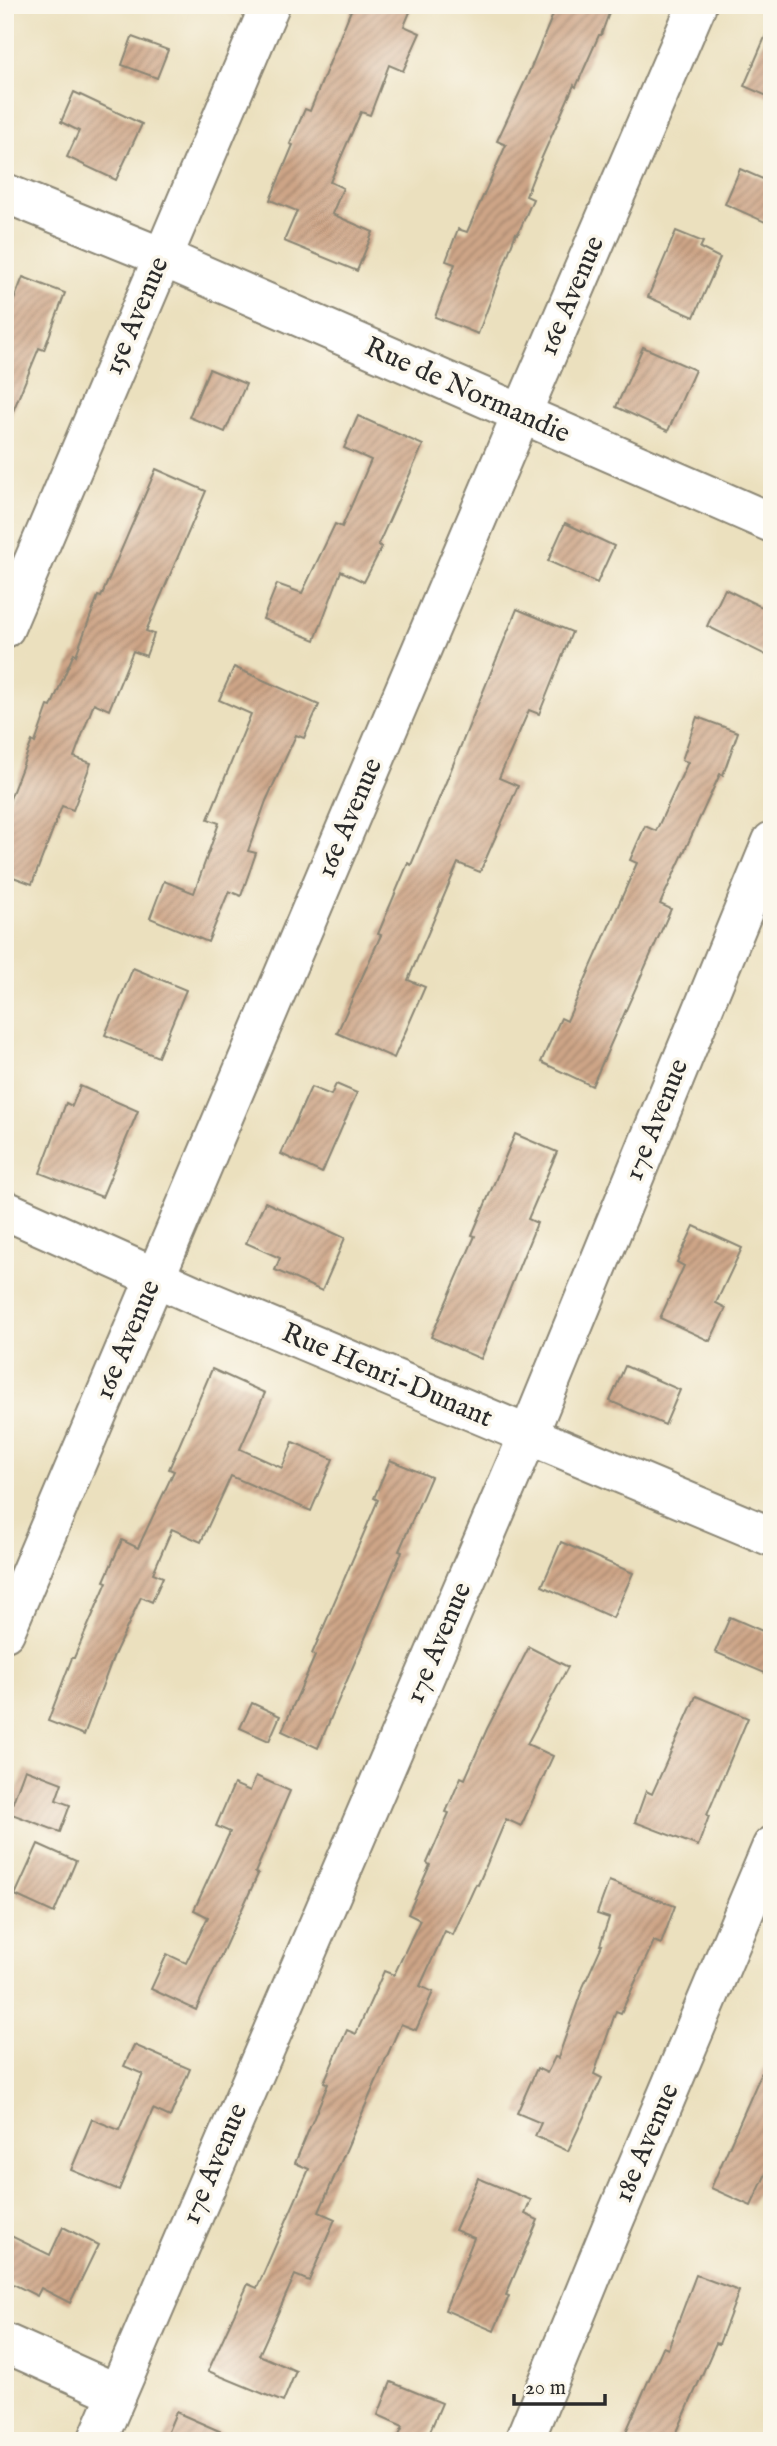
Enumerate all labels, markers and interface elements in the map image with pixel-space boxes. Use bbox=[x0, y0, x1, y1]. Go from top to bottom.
street label: 16e Avenue bbox=[531, 231, 613, 361]
street label: 15e Avenue bbox=[96, 251, 178, 380]
street label: Rue de Normandie bbox=[359, 330, 575, 452]
street label: 16e Avenue bbox=[309, 753, 391, 883]
street label: 17e Avenue bbox=[617, 1054, 697, 1186]
street label: 16e Avenue bbox=[87, 1275, 169, 1405]
street label: Rue Henri-Dunant bbox=[276, 1316, 498, 1436]
street label: 17e Avenue bbox=[398, 1577, 480, 1709]
street label: 18e Avenue bbox=[606, 2078, 688, 2208]
street label: 17e Avenue bbox=[174, 2098, 256, 2230]
scale bar bbox=[514, 2362, 606, 2406]
text: 20 m bbox=[525, 2375, 566, 2402]

